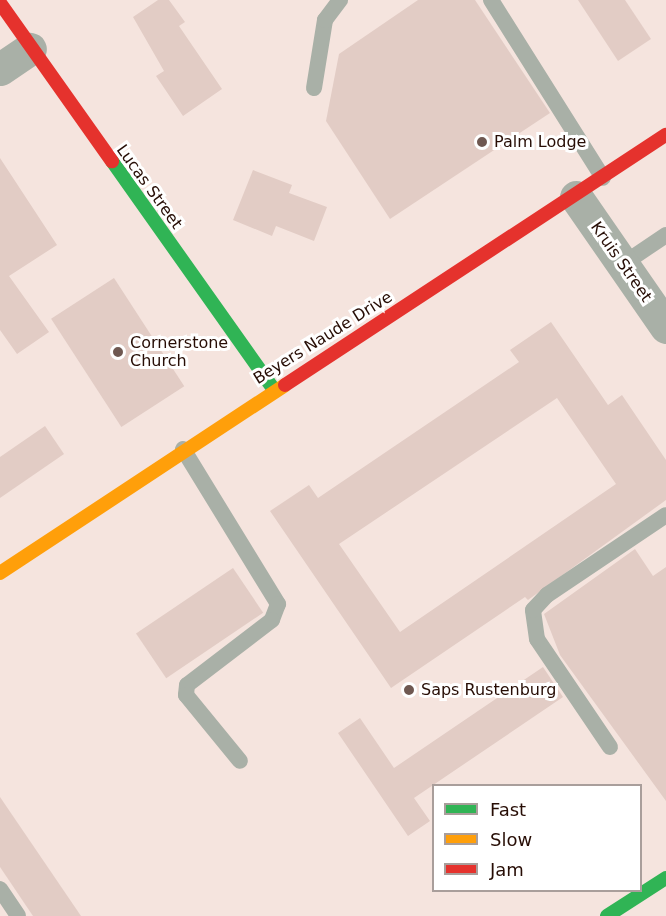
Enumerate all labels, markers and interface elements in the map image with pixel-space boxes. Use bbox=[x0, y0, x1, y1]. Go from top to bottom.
place label: Palm Lodge bbox=[494, 132, 586, 152]
marker: Palm Lodge bbox=[475, 135, 489, 149]
street label: Lucas Street bbox=[112, 141, 186, 233]
street label: Kruis Street bbox=[586, 218, 656, 306]
street label: Beyers Naude Drive bbox=[250, 288, 396, 388]
place label: Cornerstone Church bbox=[130, 333, 228, 371]
marker: Cornerstone Church bbox=[111, 345, 125, 359]
place label: Saps Rustenburg bbox=[421, 680, 556, 700]
marker: Saps Rustenburg bbox=[402, 683, 416, 697]
legend bbox=[432, 784, 642, 892]
text: Fast bbox=[490, 799, 526, 820]
text: Slow bbox=[490, 829, 532, 850]
text: Jam bbox=[490, 859, 524, 880]

